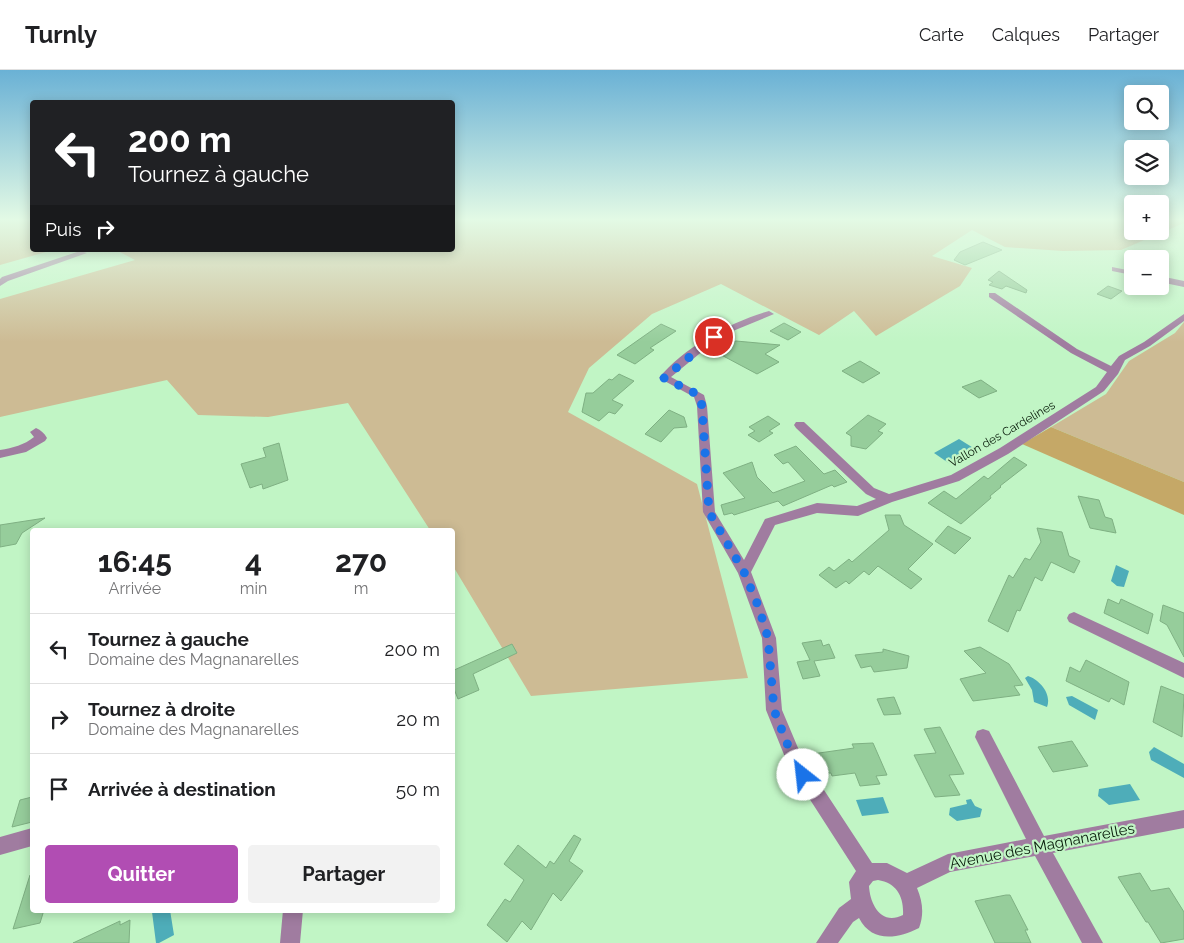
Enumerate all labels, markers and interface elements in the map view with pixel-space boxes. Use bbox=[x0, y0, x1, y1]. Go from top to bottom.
text: Turnly bbox=[25, 20, 97, 49]
text: Carte bbox=[919, 24, 964, 45]
text: Calques bbox=[992, 24, 1060, 45]
text: Partager bbox=[1088, 24, 1159, 45]
map controls bbox=[1124, 85, 1169, 295]
button: search bbox=[1124, 85, 1169, 130]
text: 200 m bbox=[128, 119, 232, 160]
icon: left bbox=[45, 120, 110, 185]
button: layers bbox=[1124, 140, 1169, 185]
text: Tournez à gauche bbox=[128, 161, 309, 187]
button: + bbox=[1124, 195, 1169, 240]
icon: right bbox=[91, 215, 119, 243]
text: Puis bbox=[45, 218, 81, 240]
button: − bbox=[1124, 250, 1169, 295]
pin bbox=[693, 316, 735, 358]
icon: arrive bbox=[700, 323, 728, 351]
street label: Vallon des Cardelines bbox=[946, 398, 1058, 470]
text: 16:45 bbox=[98, 544, 172, 579]
text: 4 bbox=[245, 544, 262, 579]
text: 270 bbox=[335, 544, 387, 579]
text: Arrivée bbox=[109, 579, 161, 598]
text: min bbox=[240, 579, 267, 598]
text: m bbox=[354, 579, 368, 598]
text: Tournez à gauche bbox=[88, 628, 249, 650]
icon: left bbox=[45, 635, 73, 663]
text: 200 m bbox=[385, 638, 440, 660]
text: Domaine des Magnanarelles bbox=[88, 650, 299, 669]
text: Tournez à droite bbox=[88, 698, 235, 720]
icon: right bbox=[45, 705, 73, 733]
text: 20 m bbox=[396, 708, 440, 730]
text: Domaine des Magnanarelles bbox=[88, 720, 299, 739]
position arrow bbox=[776, 748, 828, 800]
icon: arrive bbox=[45, 775, 73, 803]
text: Arrivée à destination bbox=[88, 778, 276, 800]
text: 50 m bbox=[396, 778, 440, 800]
street label: Avenue des Magnanarelles bbox=[948, 819, 1136, 873]
button: Quitter bbox=[45, 845, 238, 903]
button: Partager bbox=[248, 845, 440, 903]

